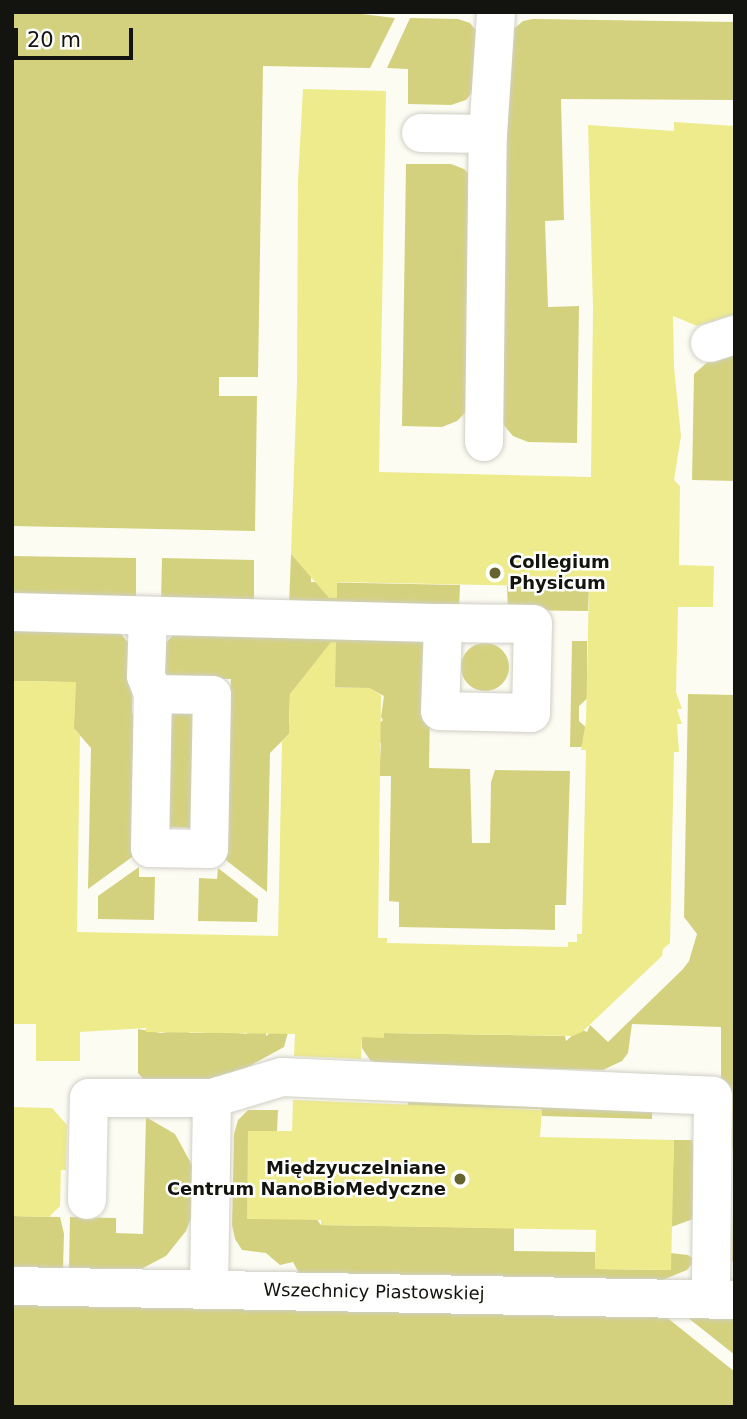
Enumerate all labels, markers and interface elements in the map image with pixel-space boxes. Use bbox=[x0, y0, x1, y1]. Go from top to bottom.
scale bar bbox=[18, 14, 136, 58]
text: 20 m bbox=[27, 28, 81, 52]
place label: Collegium Physicum bbox=[509, 552, 610, 594]
marker: Collegium Physicum bbox=[487, 565, 503, 581]
place label: Międzyuczelniane Centrum NanoBioMedyczne bbox=[167, 1158, 446, 1200]
marker: Międzyuczelniane Centrum NanoBioMedyczne bbox=[452, 1171, 468, 1187]
street label: Wszechnicy Piastowskiej bbox=[263, 1279, 485, 1305]

